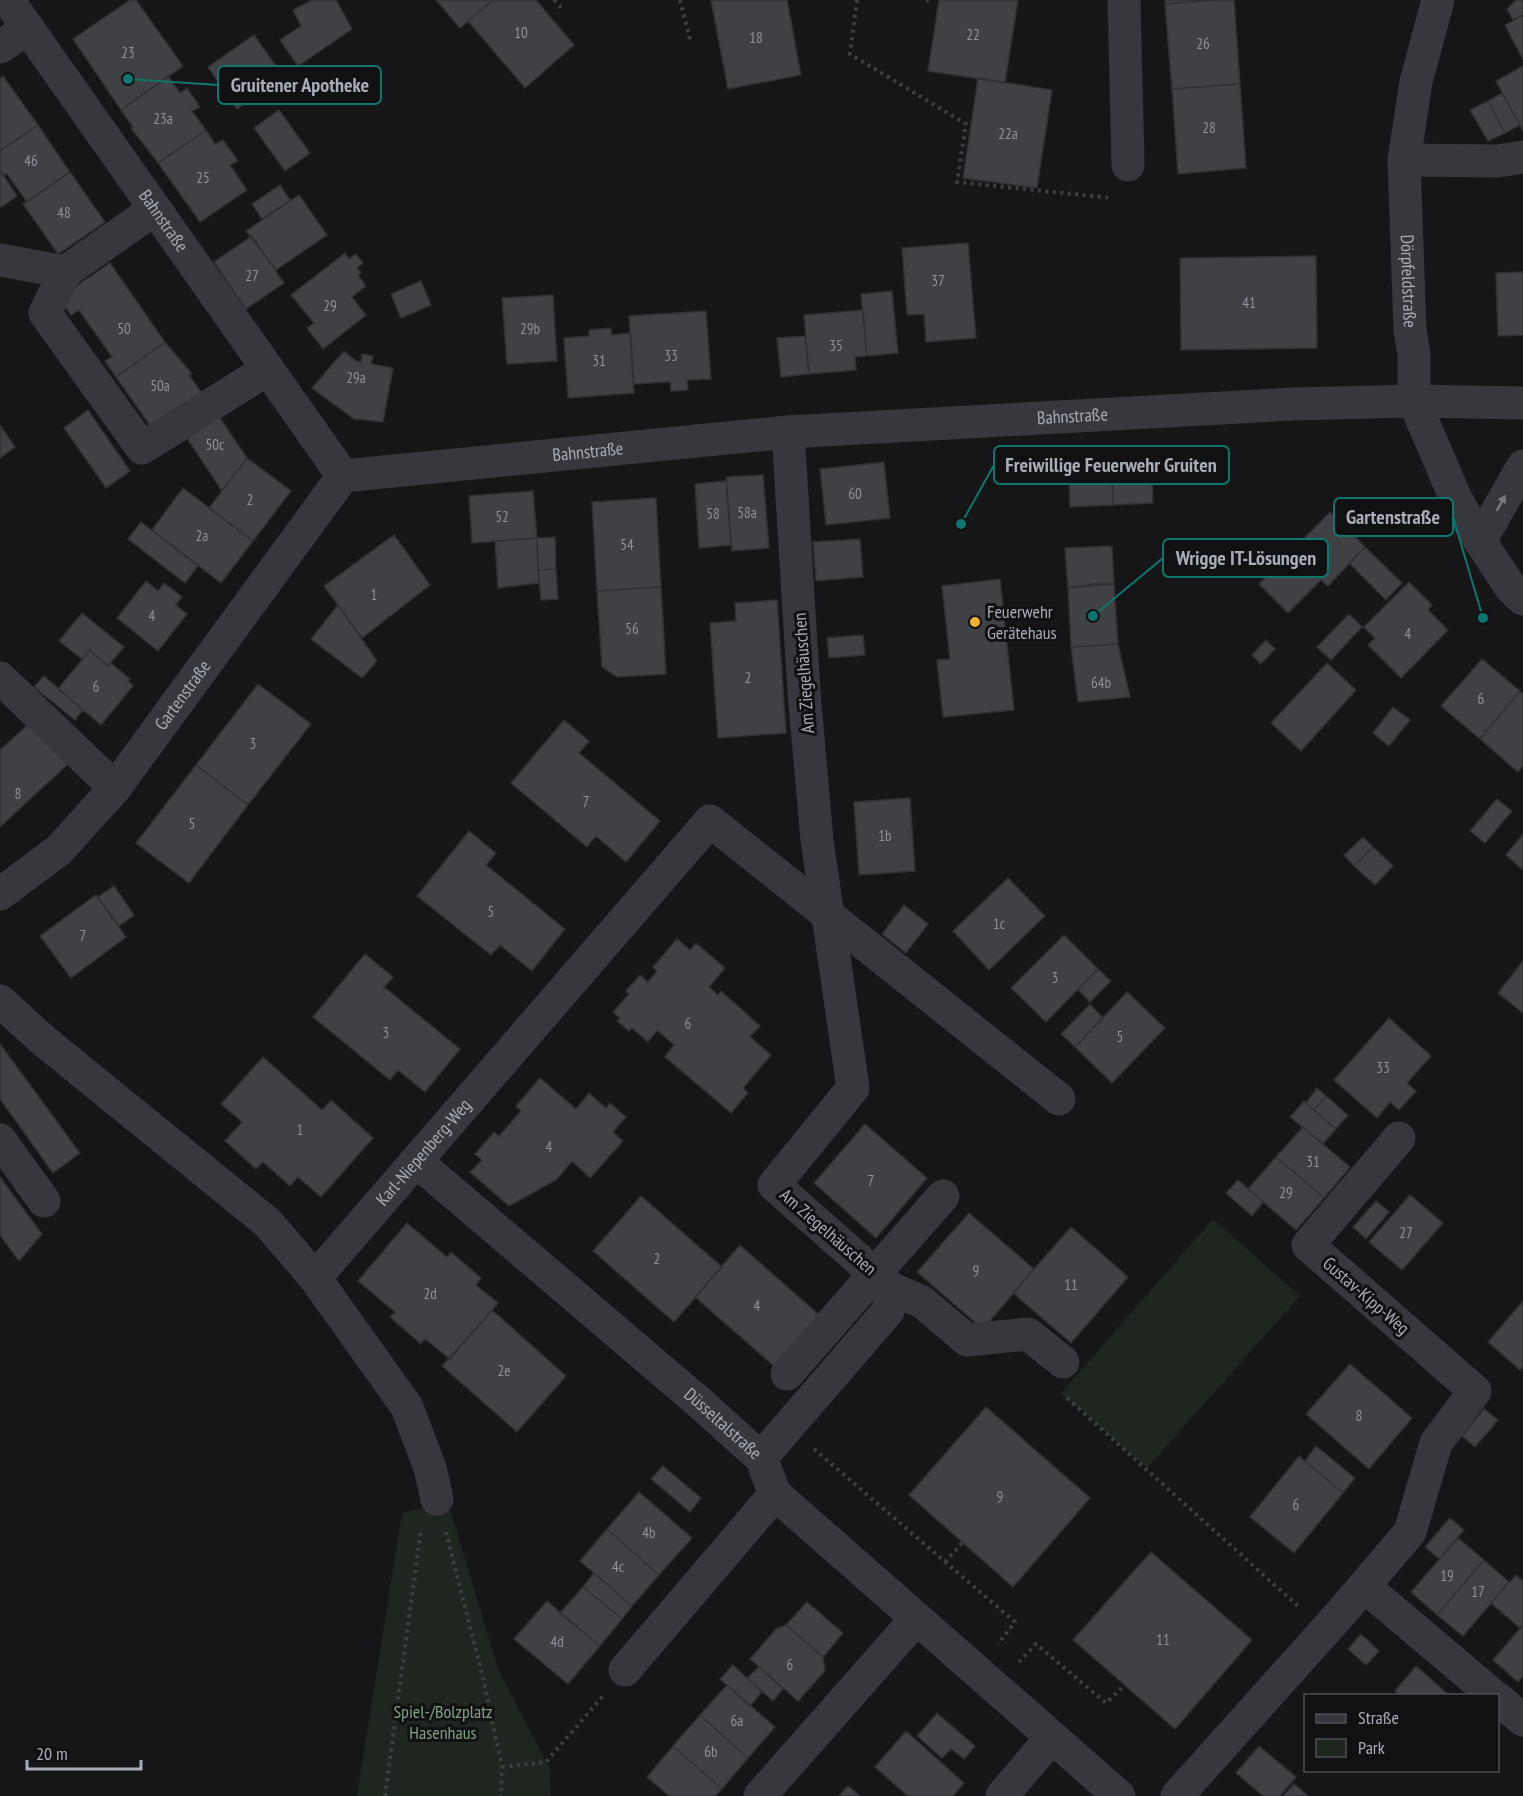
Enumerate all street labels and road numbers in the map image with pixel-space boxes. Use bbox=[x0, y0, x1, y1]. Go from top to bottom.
street label: Bahnstraße bbox=[134, 185, 194, 256]
street label: Dörpfeldstraße bbox=[1396, 234, 1422, 328]
street label: Bahnstraße bbox=[1036, 402, 1108, 429]
street label: Bahnstraße bbox=[551, 436, 624, 466]
street label: Am Ziegelhäuschen bbox=[788, 612, 819, 734]
street label: Gartenstraße bbox=[149, 655, 216, 734]
street label: Karl-Niepenberg-Weg bbox=[371, 1094, 476, 1210]
street label: Am Ziegelhäuschen bbox=[775, 1183, 882, 1280]
street label: Gustav-Kipp-Weg bbox=[1318, 1252, 1414, 1339]
street label: Düsseltalstraße bbox=[680, 1382, 767, 1464]

